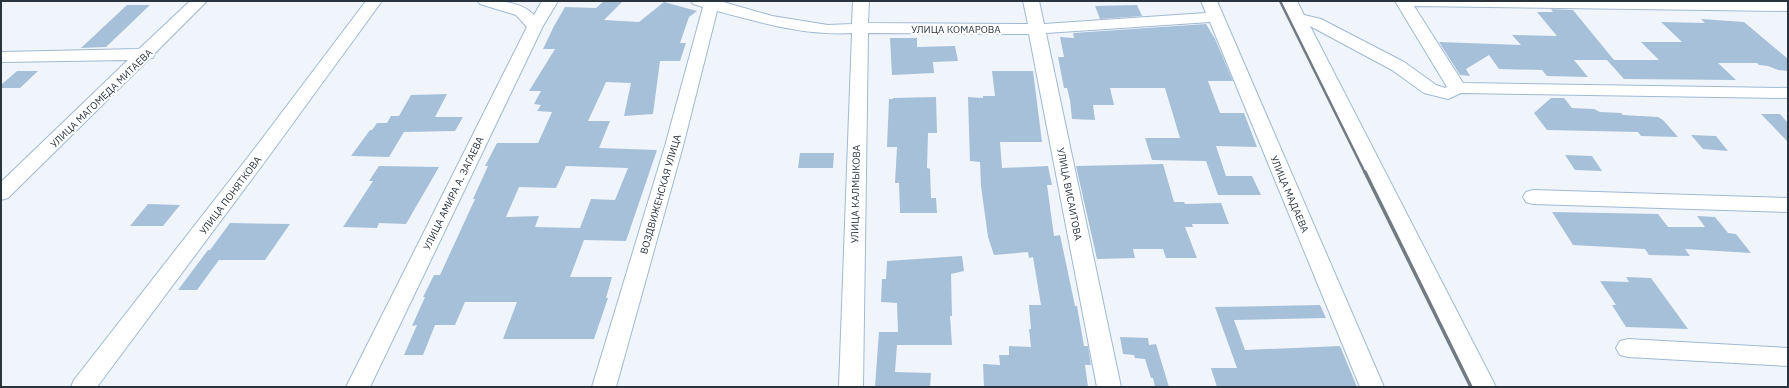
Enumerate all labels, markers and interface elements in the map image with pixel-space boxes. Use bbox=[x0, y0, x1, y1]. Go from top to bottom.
street label: УЛИЦА КОМАРОВА bbox=[911, 23, 1001, 36]
street label: УЛИЦА МАГОМЕДА МИТАЕВА bbox=[48, 46, 156, 151]
street label: ВОЗДВИЖЕНСКАЯ УЛИЦА bbox=[637, 132, 684, 256]
street label: УЛИЦА АМИРА А. ЗАГАЕВА bbox=[420, 134, 487, 252]
street label: УЛИЦА КАЛМЫКОВА bbox=[848, 144, 863, 243]
street label: УЛИЦА ВИСАИТОВА bbox=[1054, 147, 1085, 242]
street label: УЛИЦА ПОНЯТКОВА bbox=[197, 153, 265, 237]
street label: УЛИЦА МАДАЕВА bbox=[1267, 154, 1312, 235]

